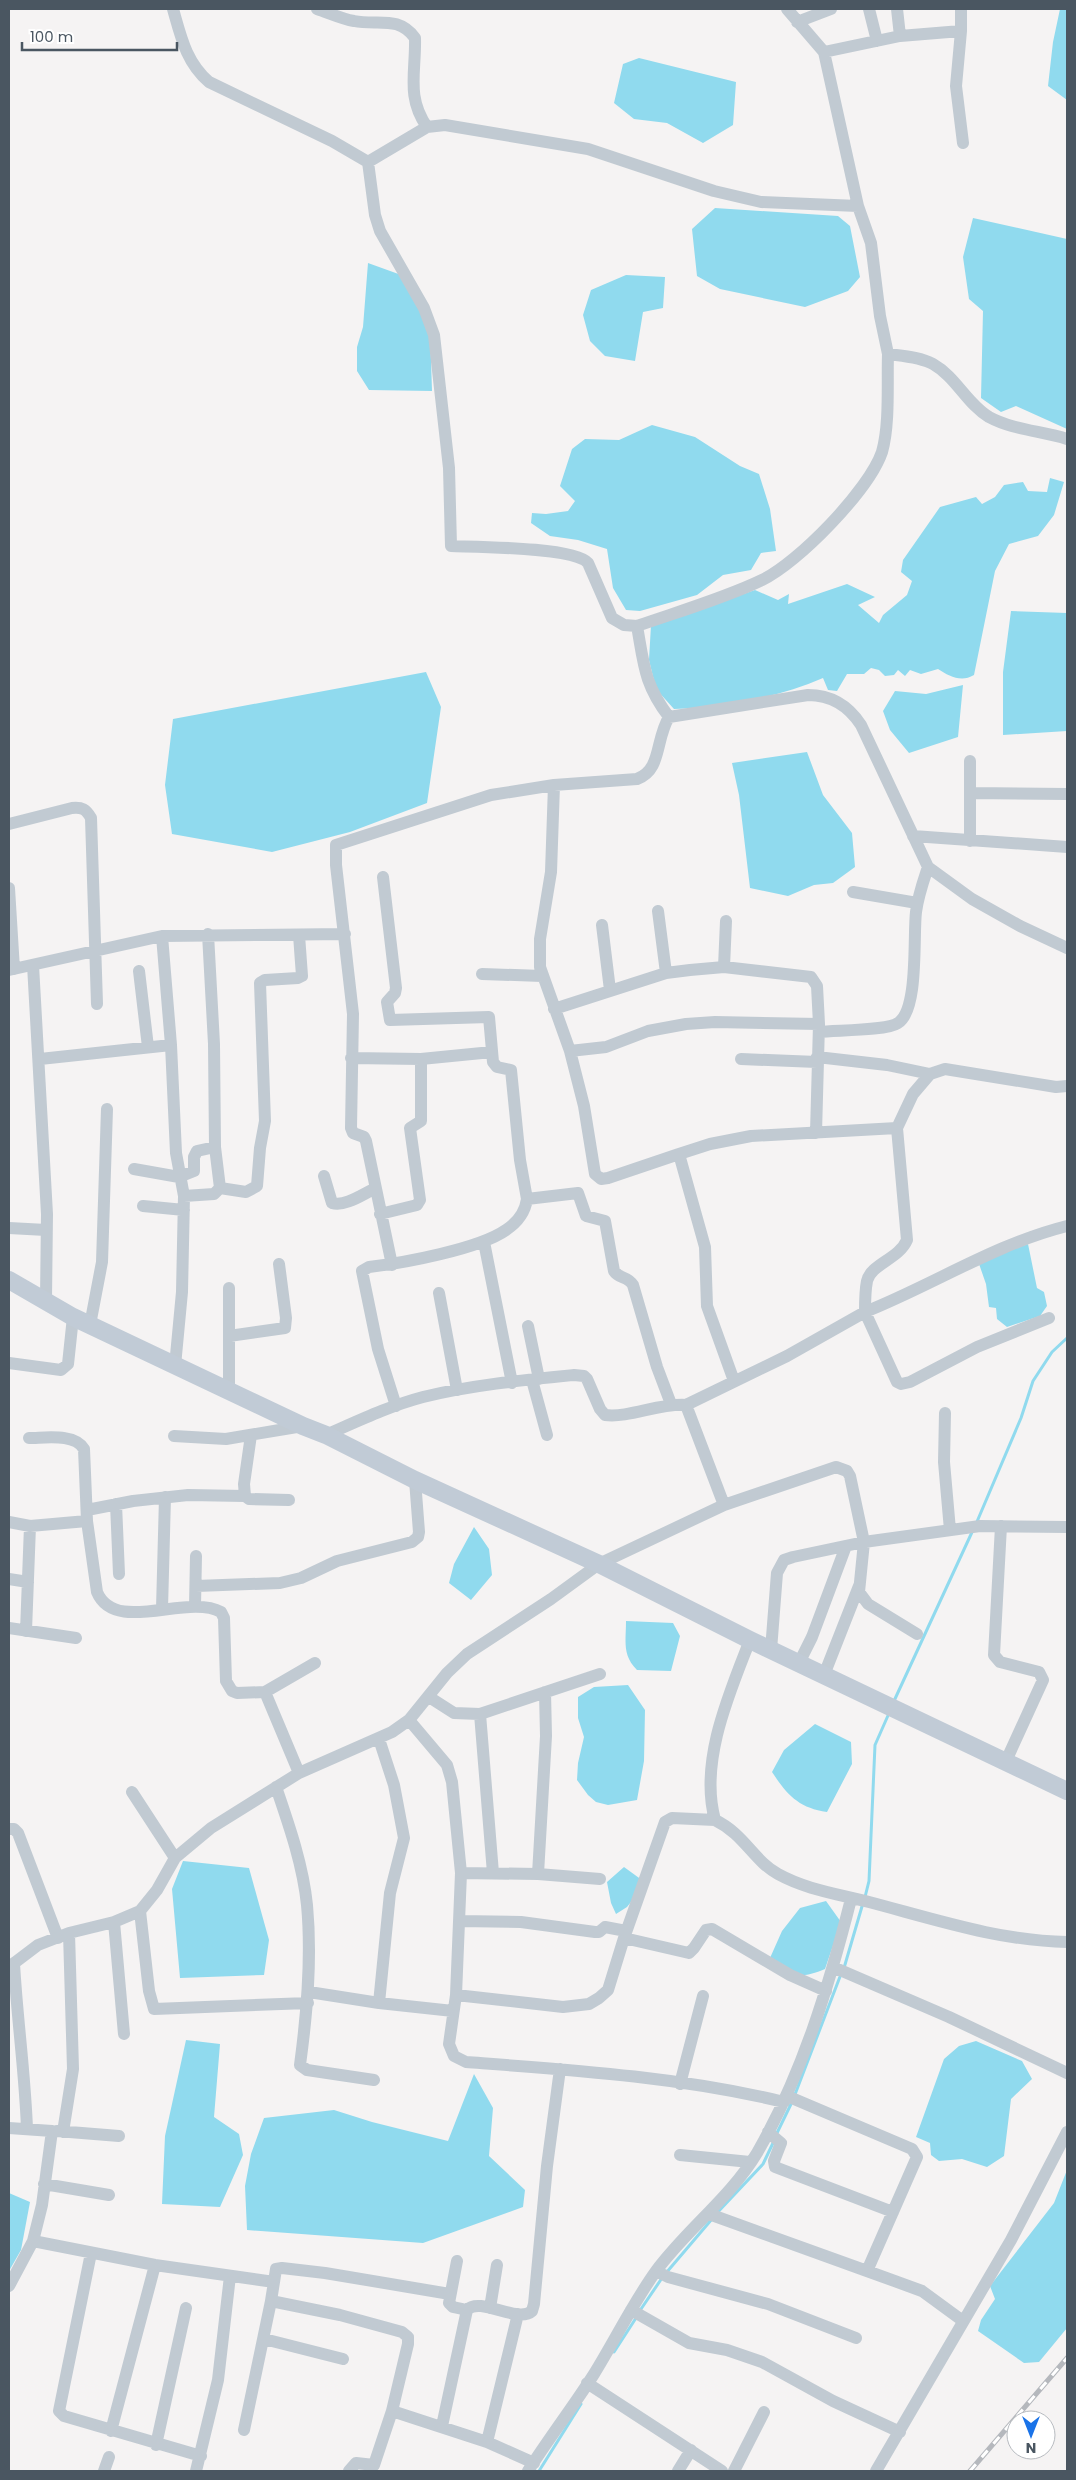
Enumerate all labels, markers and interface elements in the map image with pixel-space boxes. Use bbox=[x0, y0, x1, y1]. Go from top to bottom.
scale bar bbox=[22, 20, 178, 52]
text: 100 m bbox=[30, 26, 73, 47]
north arrow bbox=[1006, 2410, 1056, 2460]
text: N bbox=[1026, 2438, 1036, 2458]

